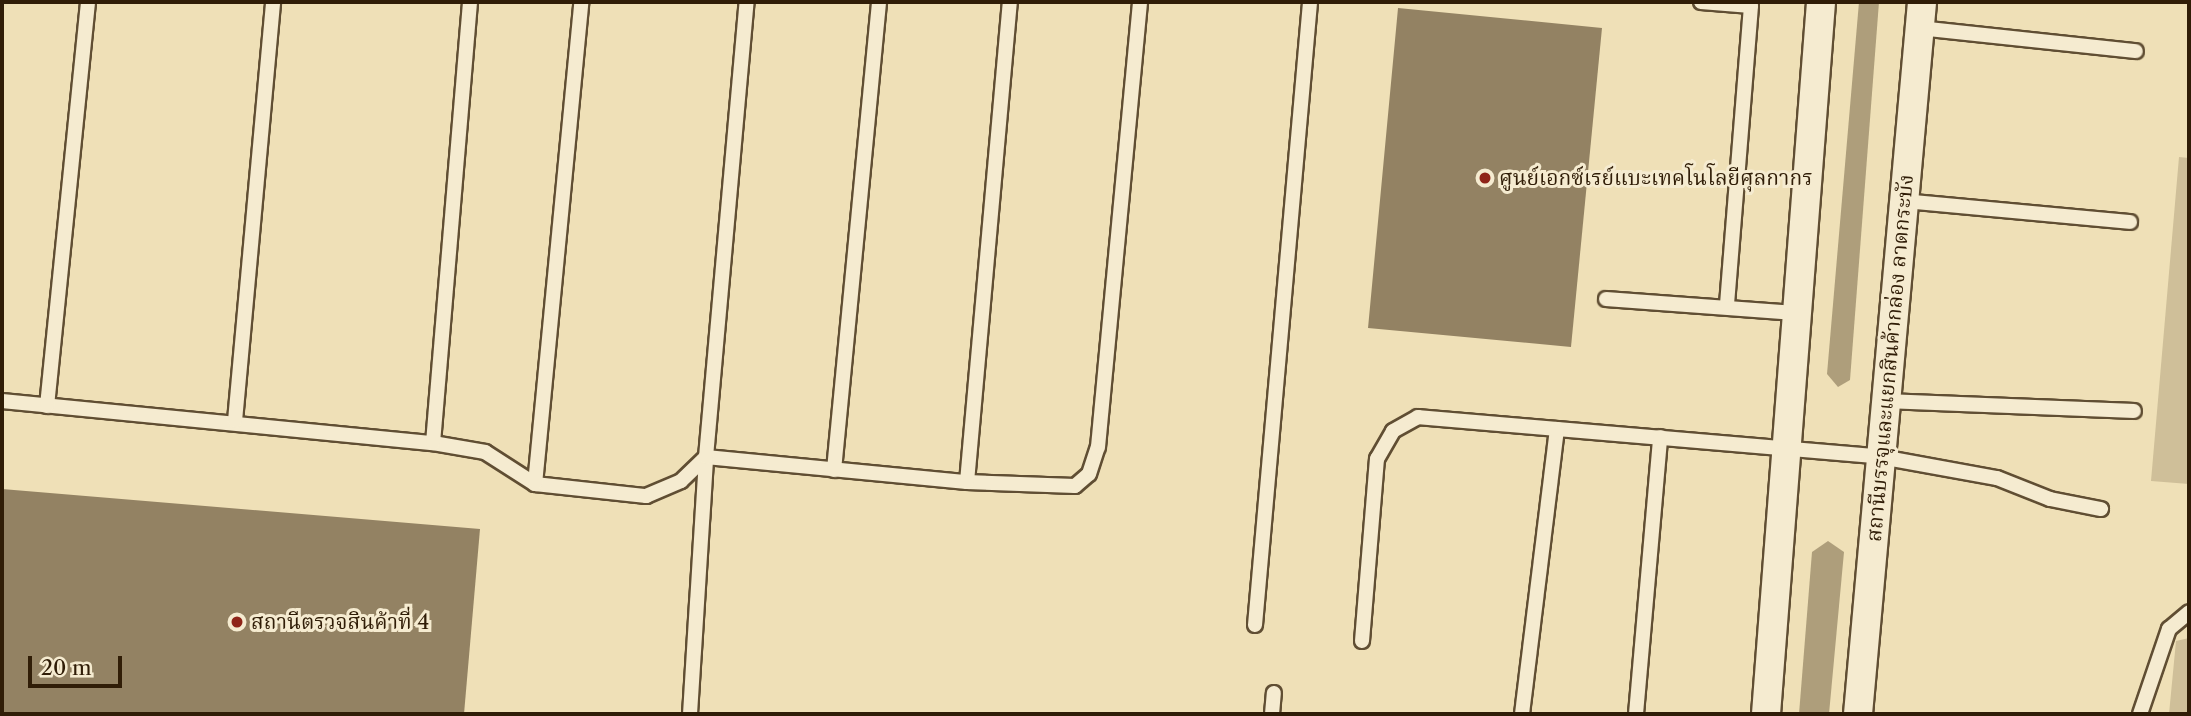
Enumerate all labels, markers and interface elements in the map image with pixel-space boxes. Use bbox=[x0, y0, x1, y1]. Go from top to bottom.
place label: ศูนย์เอกซ์เรย์แบะเทคโนโลยีศุลกากร bbox=[1499, 165, 1813, 191]
marker: ศูนย์เอกซ์เรย์แบะเทคโนโลยีศุลกากร bbox=[1477, 170, 1493, 186]
street label: สถานีบรรจุและแยกสินค้ากล่อง ลาดกระบัง bbox=[1861, 173, 1919, 543]
place label: สถานีตรวจสินค้าที่ 4 bbox=[251, 609, 429, 635]
marker: สถานีตรวจสินค้าที่ 4 bbox=[229, 614, 245, 630]
scale bar bbox=[32, 642, 126, 686]
text: 20 m bbox=[41, 655, 92, 680]

